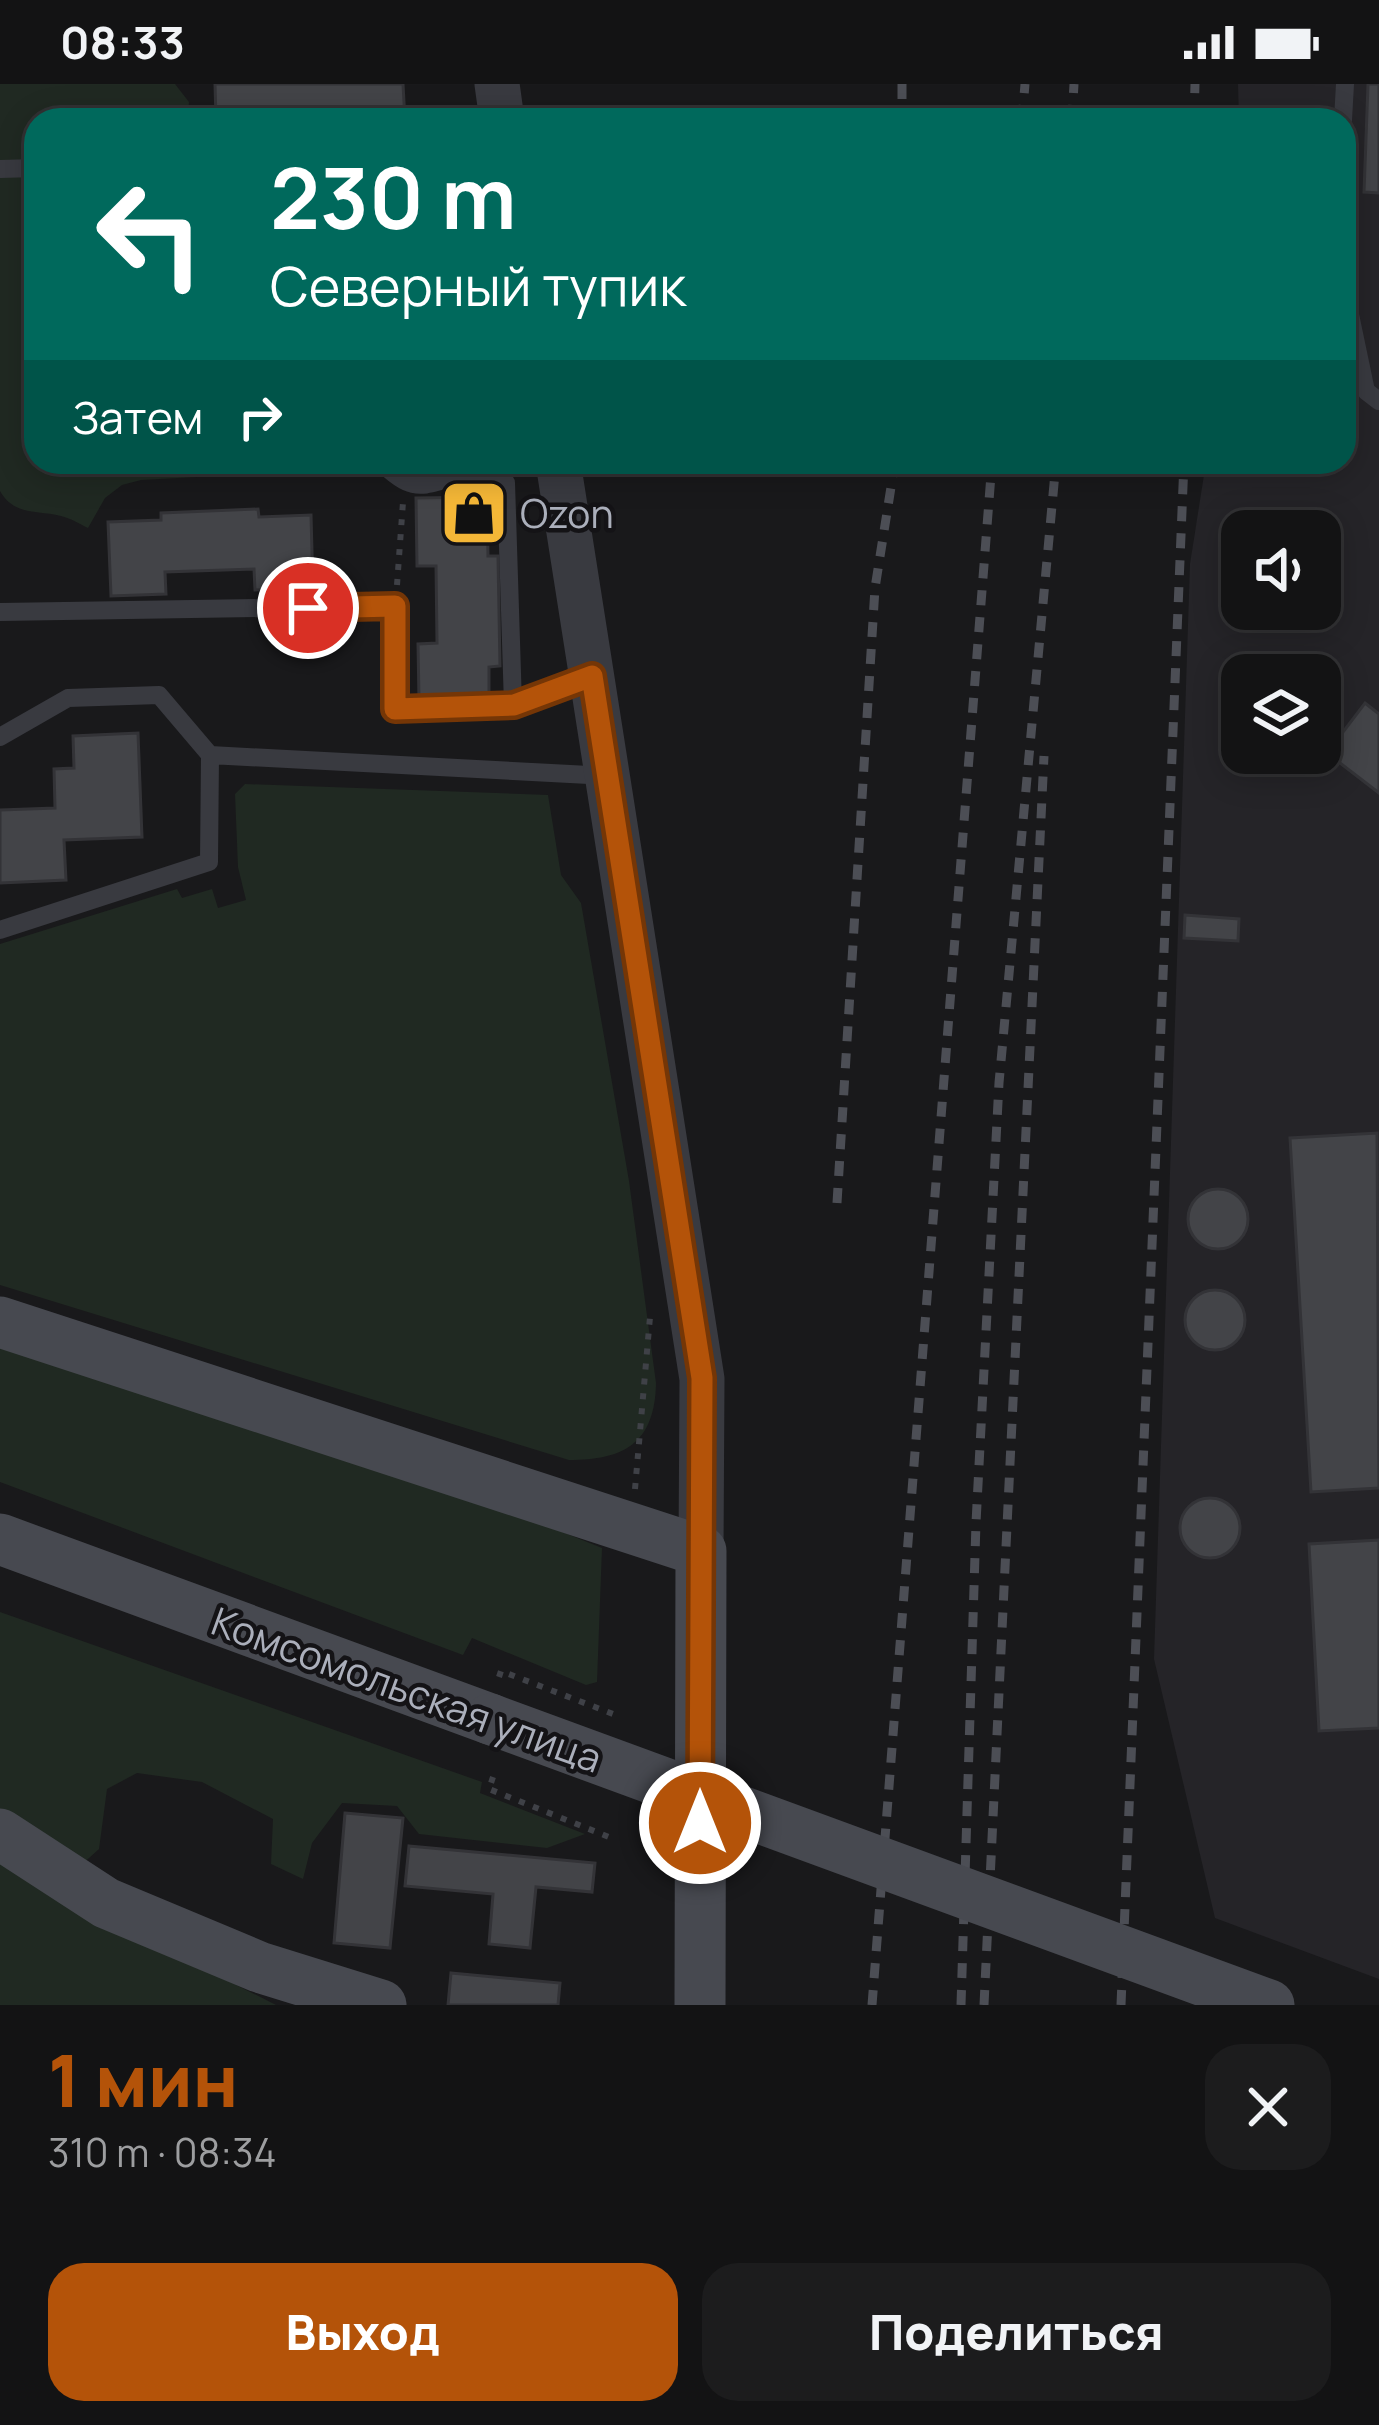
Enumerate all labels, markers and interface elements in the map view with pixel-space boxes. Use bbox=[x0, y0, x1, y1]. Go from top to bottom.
text: 08:33 bbox=[60, 11, 185, 73]
text: 230 m bbox=[270, 139, 516, 254]
icon: left bbox=[72, 156, 228, 312]
text: Северный тупик bbox=[270, 248, 686, 322]
icon: right bbox=[227, 384, 293, 450]
text: Затем bbox=[72, 386, 203, 448]
shop icon: Ozon bbox=[439, 478, 509, 548]
place label: Ozon bbox=[520, 486, 614, 540]
map controls bbox=[1221, 510, 1341, 774]
button: sound bbox=[1221, 510, 1341, 630]
pin bbox=[257, 557, 359, 659]
icon: arrive bbox=[275, 575, 341, 641]
button: layers bbox=[1221, 654, 1341, 774]
street label: Комсомольская улица bbox=[205, 1593, 609, 1785]
position arrow bbox=[637, 1760, 763, 1886]
text: 1 мин bbox=[48, 2030, 238, 2129]
button: close bbox=[1205, 2044, 1331, 2170]
text: 310 m · 08:34 bbox=[48, 2125, 277, 2179]
button: Выход bbox=[48, 2263, 678, 2401]
button: Поделиться bbox=[702, 2263, 1331, 2401]

